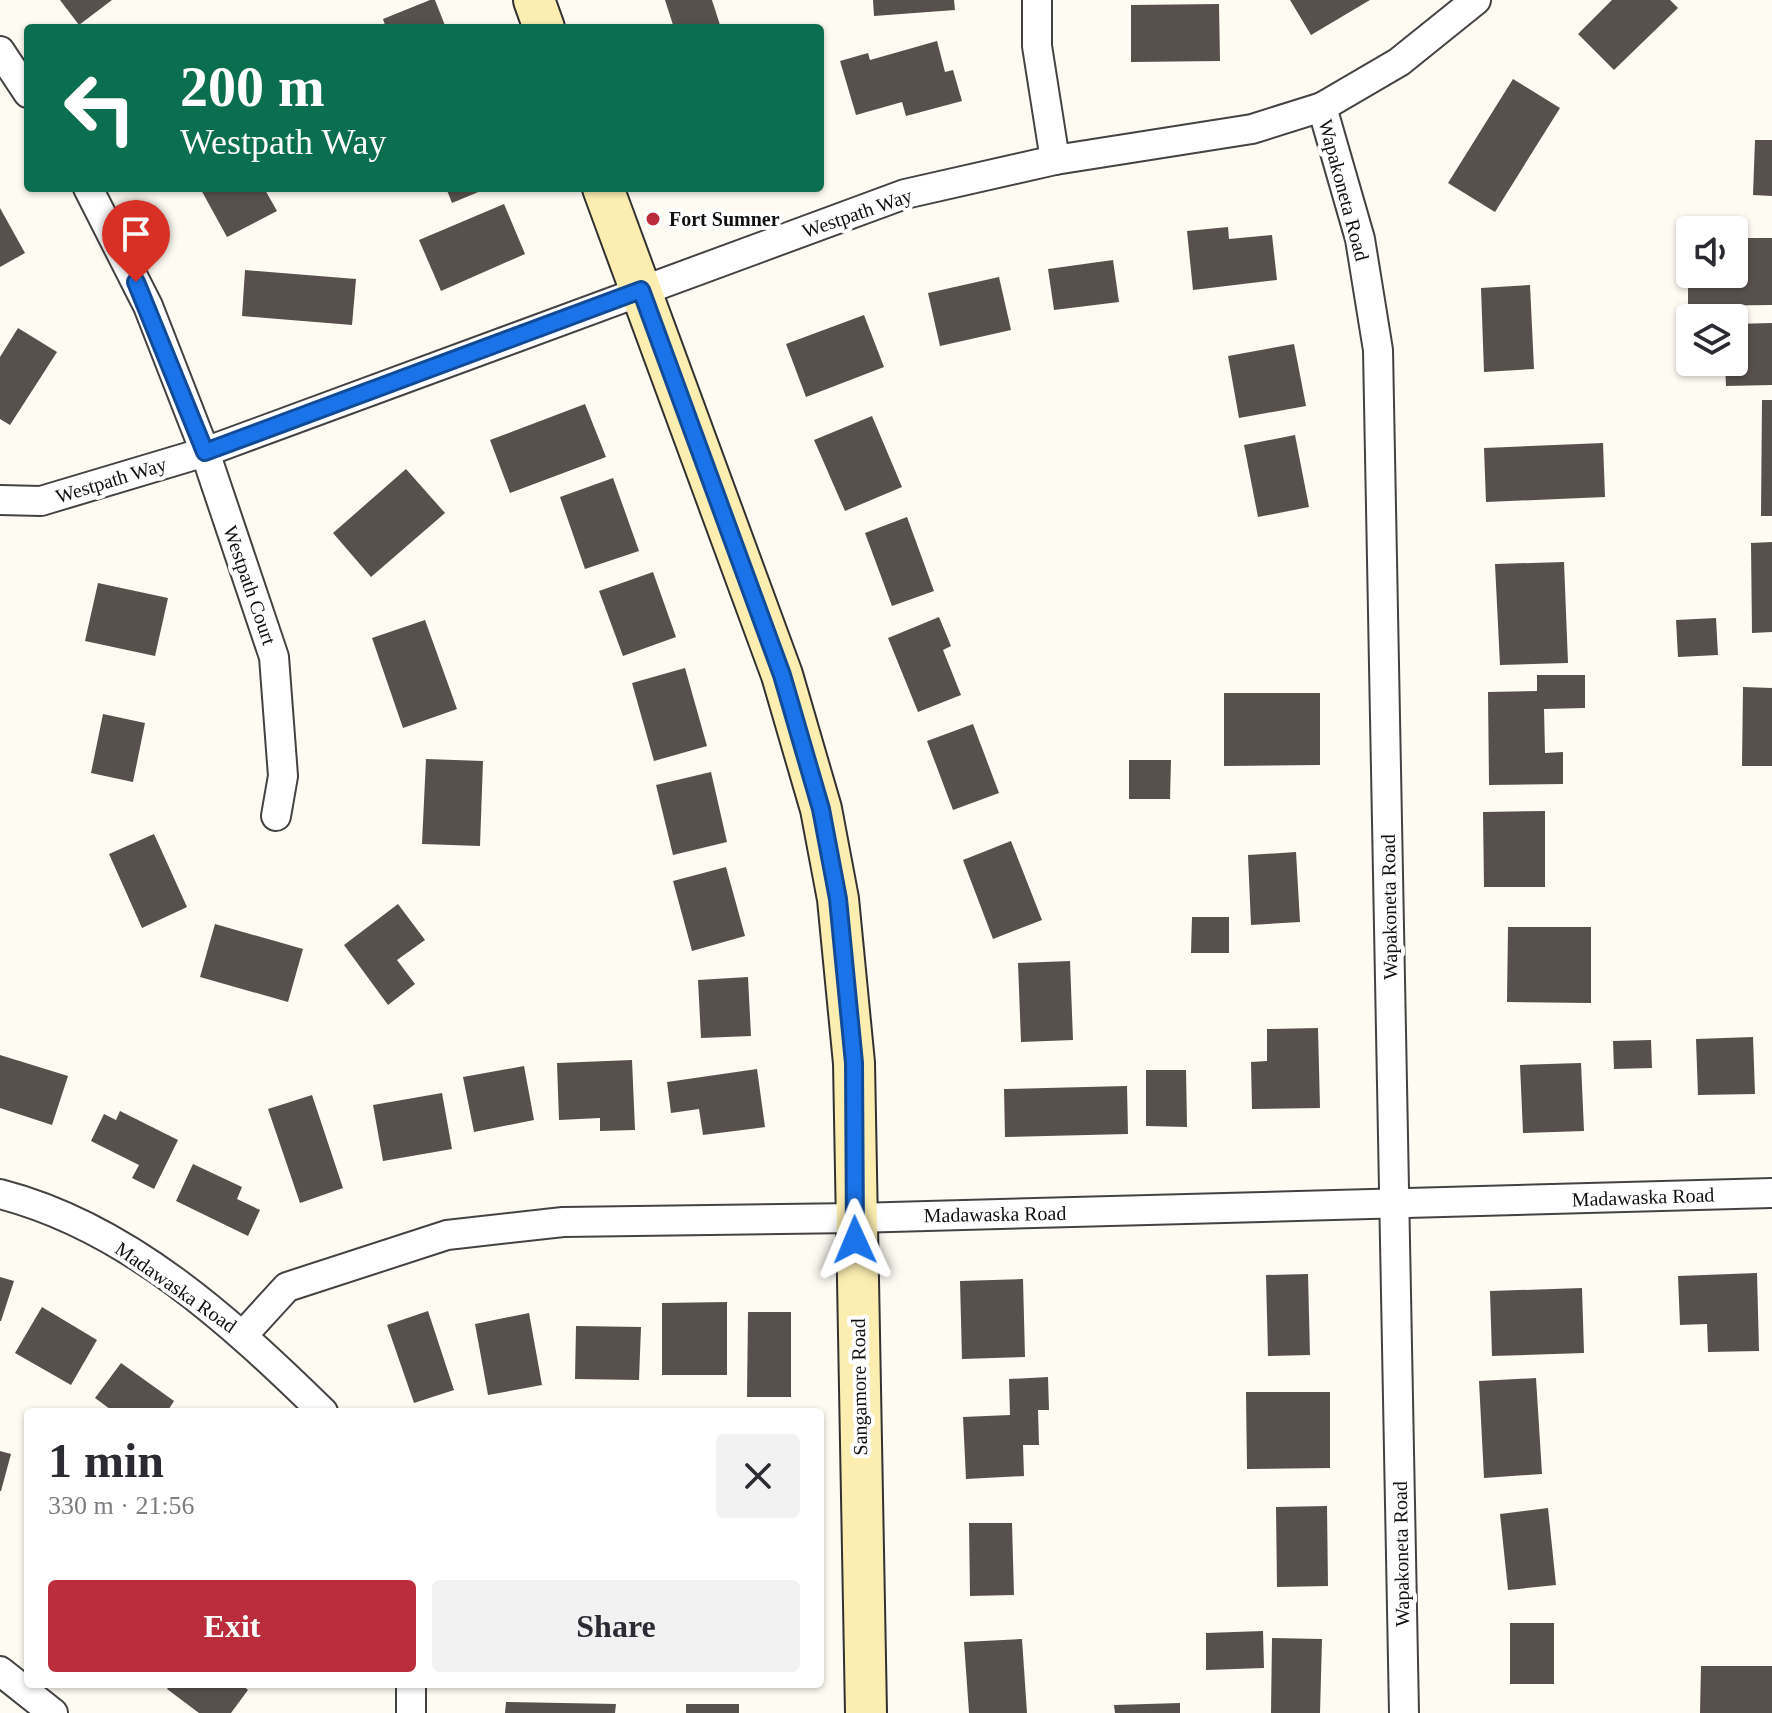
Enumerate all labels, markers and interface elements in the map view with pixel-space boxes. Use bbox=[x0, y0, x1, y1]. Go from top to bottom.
icon: left bbox=[48, 56, 152, 160]
text: 200 m bbox=[180, 56, 325, 118]
street label: Wapakoneta Road bbox=[1314, 117, 1373, 263]
text: Westpath Way bbox=[180, 122, 387, 162]
street label: Westpath Way bbox=[799, 184, 915, 243]
pin bbox=[102, 200, 170, 282]
place label: Fort Sumner bbox=[669, 208, 780, 230]
marker: Fort Sumner bbox=[644, 210, 662, 228]
icon: arrive bbox=[114, 212, 158, 256]
map controls bbox=[1676, 216, 1748, 376]
button: sound bbox=[1676, 216, 1748, 288]
button: layers bbox=[1676, 304, 1748, 376]
street label: Westpath Way bbox=[53, 453, 169, 508]
street label: Westpath Court bbox=[218, 523, 281, 648]
street label: Wapakoneta Road bbox=[1377, 834, 1402, 980]
street label: Madawaska Road bbox=[1571, 1184, 1715, 1210]
position arrow bbox=[813, 1198, 897, 1282]
street label: Madawaska Road bbox=[923, 1202, 1067, 1226]
street label: Madawaska Road bbox=[111, 1237, 241, 1337]
street label: Sangamore Road bbox=[847, 1318, 872, 1456]
text: 1 min bbox=[48, 1434, 164, 1487]
button: close bbox=[716, 1434, 800, 1518]
street label: Wapakoneta Road bbox=[1389, 1481, 1414, 1627]
text: 330 m · 21:56 bbox=[48, 1491, 195, 1520]
button: Exit bbox=[48, 1580, 416, 1672]
button: Share bbox=[432, 1580, 800, 1672]

